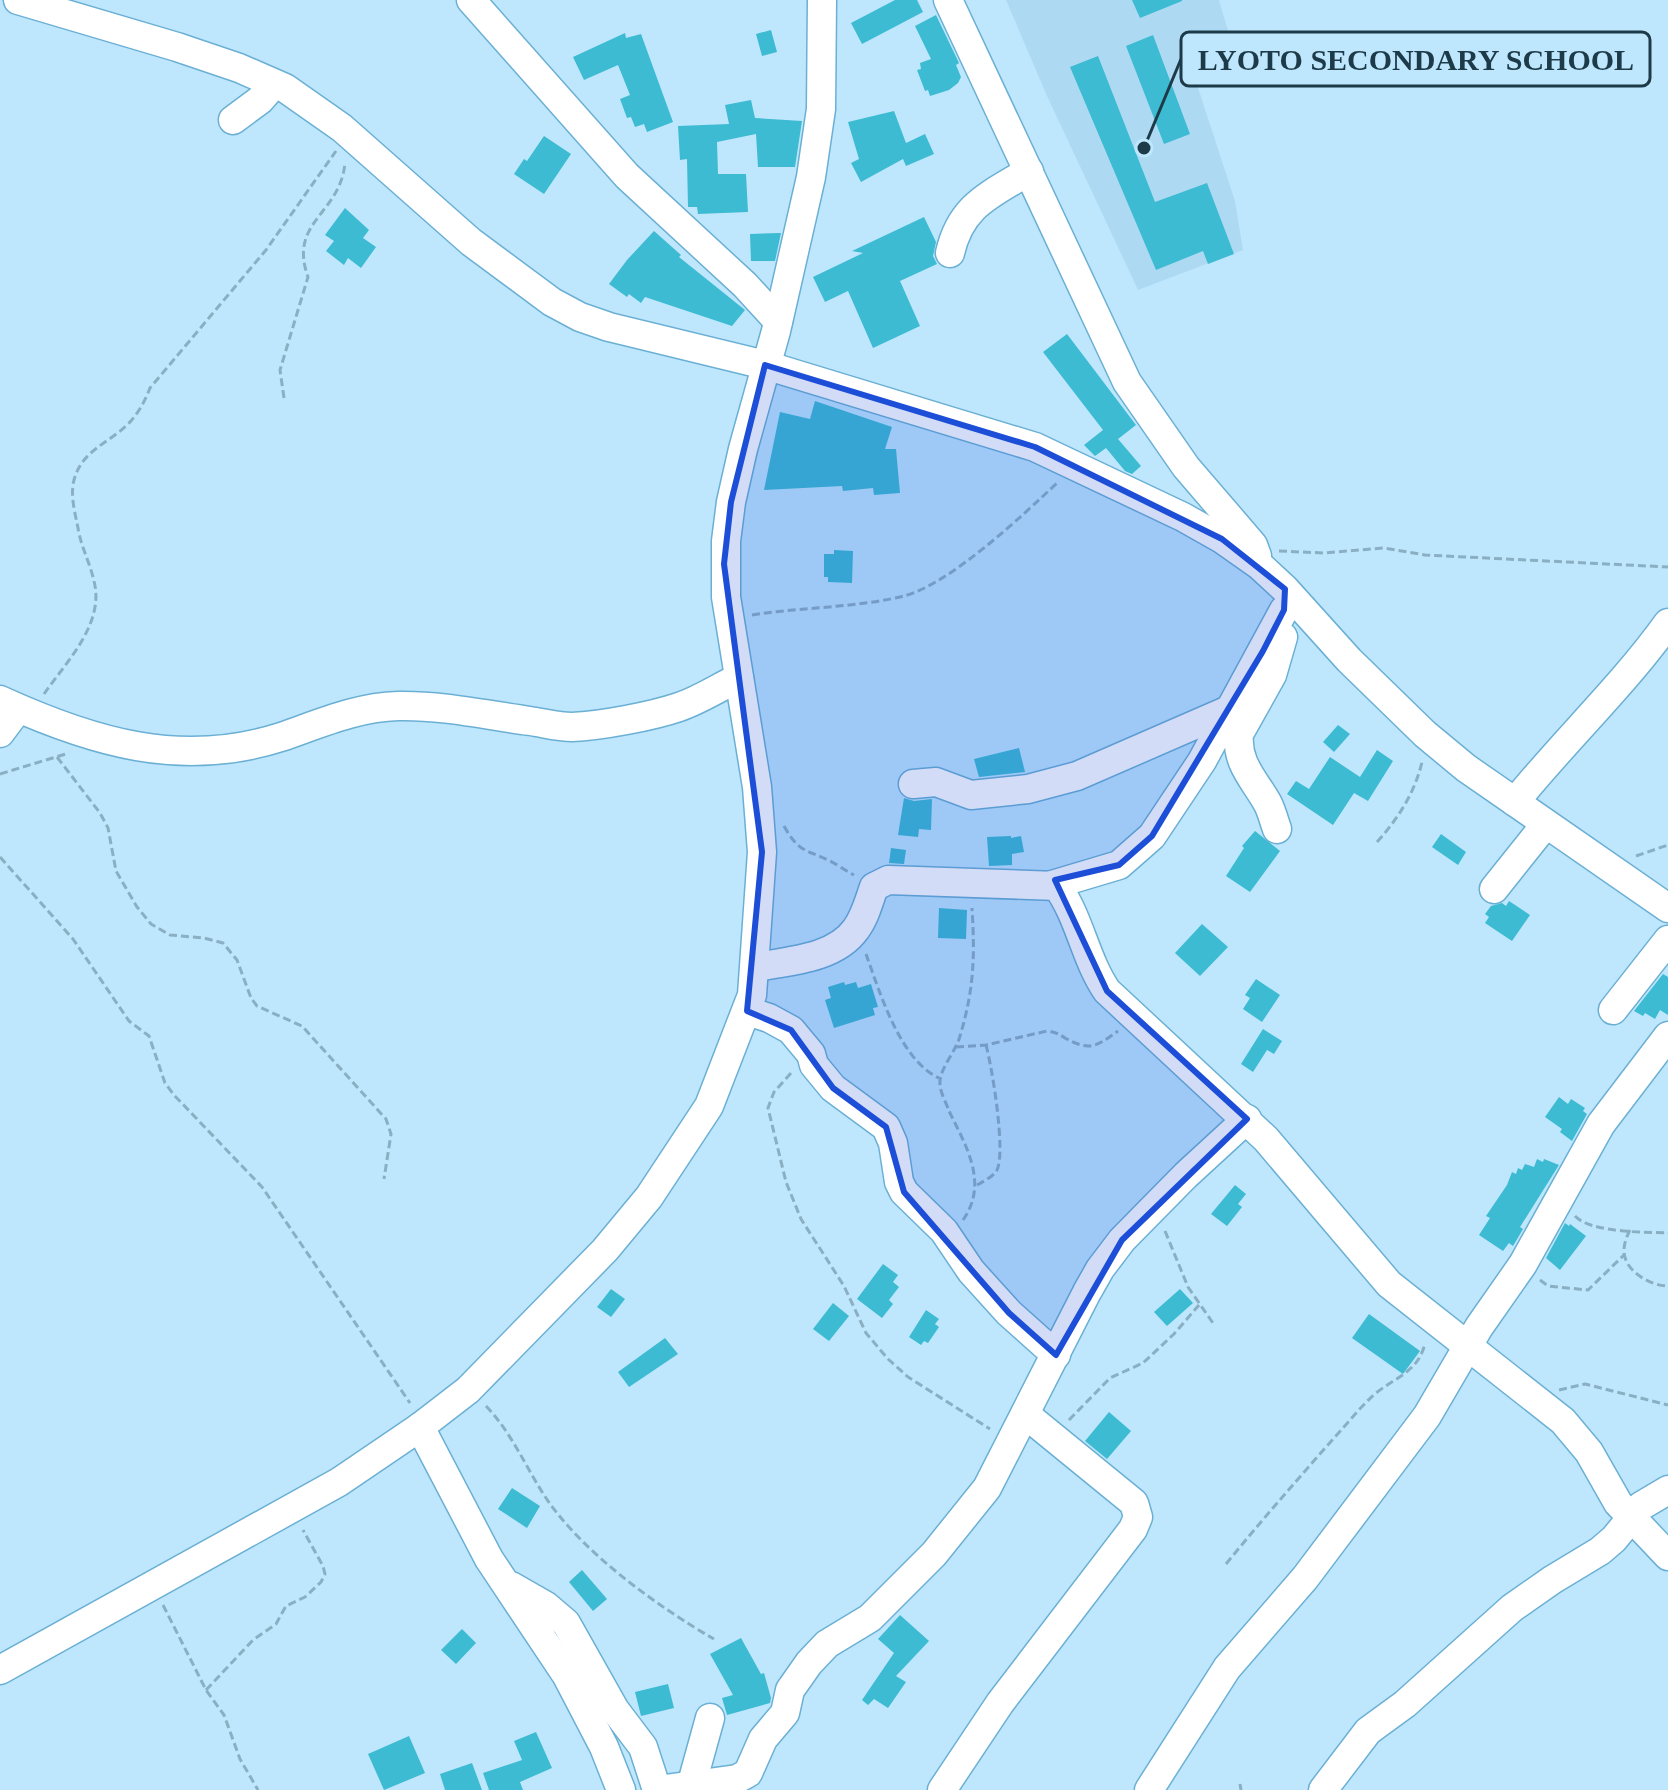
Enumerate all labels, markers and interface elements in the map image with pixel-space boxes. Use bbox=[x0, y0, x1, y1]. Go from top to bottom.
callout: LYOTO SECONDARY SCHOOL bbox=[1181, 32, 1650, 86]
text: LYOTO SECONDARY SCHOOL bbox=[1198, 43, 1634, 76]

